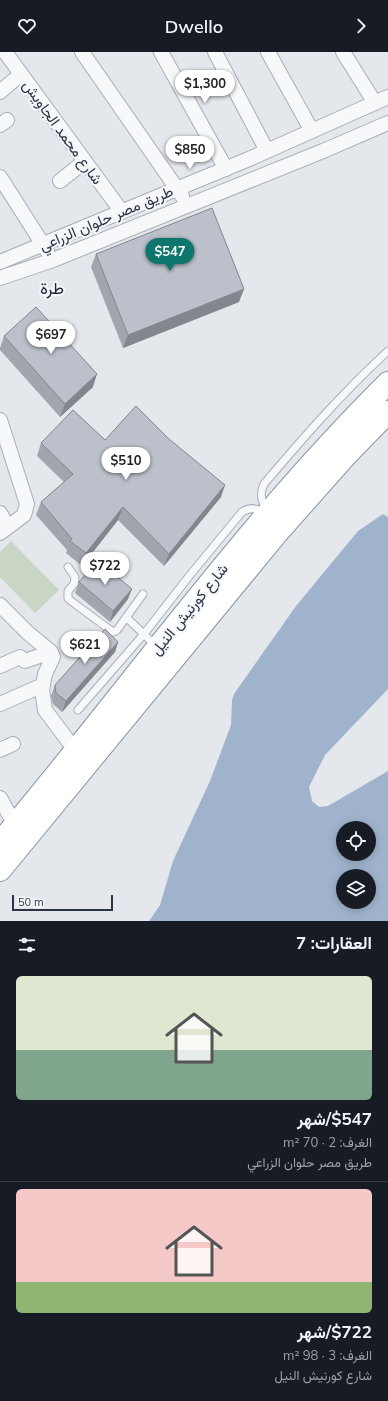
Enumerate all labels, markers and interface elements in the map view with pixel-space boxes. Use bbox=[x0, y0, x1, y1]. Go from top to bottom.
icon: heart bbox=[16, 15, 38, 37]
text: Dwello bbox=[165, 15, 223, 38]
icon: forward bbox=[350, 15, 372, 37]
pin: $1,300 bbox=[172, 70, 238, 104]
text: $1,300 bbox=[184, 75, 226, 91]
street label: شارع محمد الجاويش bbox=[17, 76, 107, 189]
pin: $850 bbox=[166, 136, 214, 170]
text: $850 bbox=[174, 141, 206, 157]
street label: طريق مصر حلوان الزراعي bbox=[36, 181, 178, 259]
pin: $547 bbox=[146, 238, 194, 272]
text: $547 bbox=[154, 243, 186, 259]
district label: طرة bbox=[40, 277, 64, 299]
pin: $697 bbox=[27, 321, 75, 355]
text: $697 bbox=[35, 326, 67, 342]
pin: $510 bbox=[102, 447, 150, 481]
text: $510 bbox=[110, 452, 142, 468]
pin: $722 bbox=[81, 552, 129, 586]
text: $722 bbox=[89, 557, 121, 573]
street label: شارع كورنيش النيل bbox=[146, 559, 233, 660]
pin: $621 bbox=[61, 631, 109, 665]
text: $621 bbox=[69, 636, 101, 652]
map controls bbox=[336, 821, 376, 909]
button: locate bbox=[336, 821, 376, 861]
button: layers bbox=[336, 869, 376, 909]
scale bar bbox=[12, 893, 113, 912]
text: 50 m bbox=[18, 895, 44, 909]
text: العقارات: 7 bbox=[296, 932, 372, 953]
icon: filters bbox=[16, 934, 38, 956]
icon: home bbox=[158, 1002, 230, 1074]
text: $547/شهر bbox=[297, 1108, 372, 1129]
text: الغرف: 2 · 70 m² bbox=[283, 1134, 372, 1150]
text: طريق مصر حلوان الزراعي bbox=[247, 1154, 372, 1170]
icon: home bbox=[158, 1215, 230, 1287]
text: $722/شهر bbox=[297, 1321, 372, 1342]
text: الغرف: 3 · 98 m² bbox=[283, 1347, 372, 1363]
text: شارع كورنيش النيل bbox=[274, 1367, 372, 1383]

